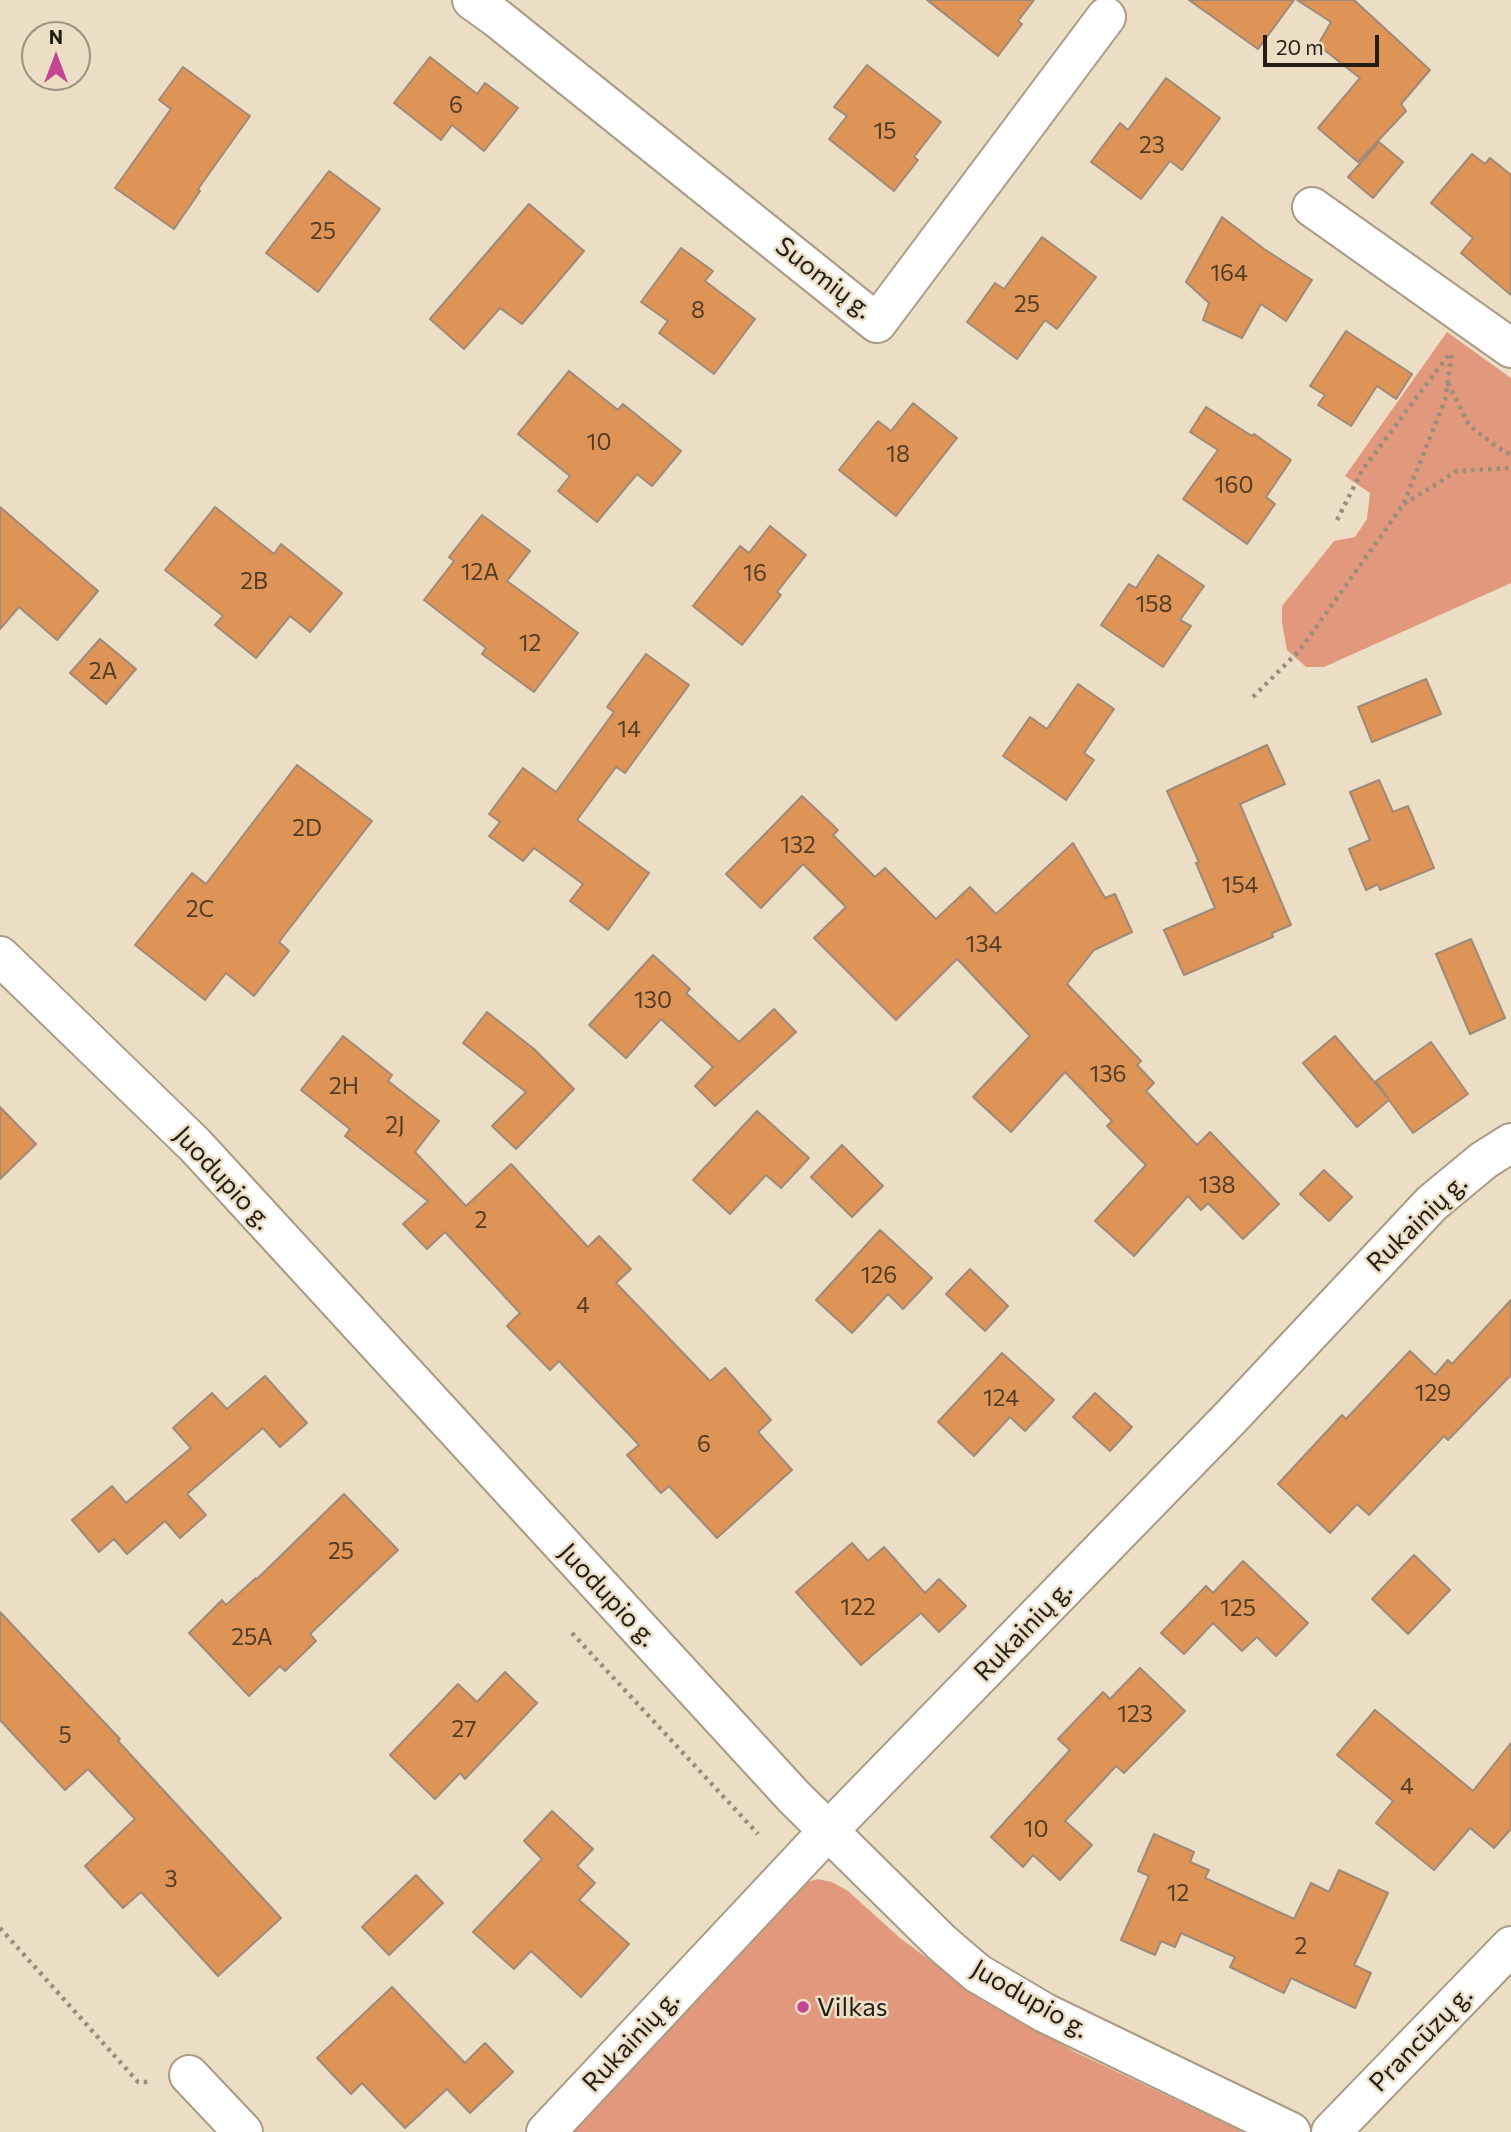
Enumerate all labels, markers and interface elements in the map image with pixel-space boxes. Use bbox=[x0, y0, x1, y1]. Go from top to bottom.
north arrow bbox=[21, 21, 91, 91]
scale bar bbox=[1266, 21, 1382, 65]
text: N bbox=[49, 25, 63, 48]
text: 20 m bbox=[1276, 34, 1324, 59]
house number: 6 bbox=[449, 91, 463, 119]
house number: 15 bbox=[873, 117, 897, 145]
house number: 23 bbox=[1139, 131, 1165, 159]
house number: 25 bbox=[310, 217, 336, 245]
street label: Suomių g. bbox=[769, 230, 879, 326]
house number: 164 bbox=[1210, 259, 1248, 287]
house number: 25 bbox=[1014, 290, 1040, 318]
house number: 8 bbox=[691, 296, 705, 324]
house number: 10 bbox=[587, 428, 611, 456]
house number: 18 bbox=[886, 440, 910, 468]
house number: 160 bbox=[1215, 471, 1253, 499]
house number: 12A bbox=[461, 558, 499, 586]
house number: 16 bbox=[743, 559, 767, 587]
house number: 2B bbox=[240, 567, 268, 595]
house number: 158 bbox=[1135, 590, 1173, 618]
house number: 12 bbox=[519, 629, 541, 657]
house number: 2A bbox=[89, 657, 117, 685]
house number: 14 bbox=[617, 715, 641, 743]
house number: 2D bbox=[292, 814, 322, 842]
house number: 132 bbox=[780, 831, 816, 859]
house number: 154 bbox=[1222, 871, 1258, 899]
house number: 2C bbox=[186, 895, 214, 923]
house number: 134 bbox=[966, 930, 1002, 958]
house number: 130 bbox=[634, 986, 672, 1014]
house number: 136 bbox=[1090, 1060, 1126, 1088]
house number: 2H bbox=[329, 1072, 359, 1100]
house number: 2J bbox=[385, 1111, 405, 1139]
street label: Juodupio g. bbox=[167, 1120, 279, 1236]
street label: Rukainių g. bbox=[1360, 1168, 1474, 1278]
house number: 138 bbox=[1199, 1171, 1235, 1199]
house number: 2 bbox=[475, 1206, 487, 1234]
house number: 126 bbox=[861, 1261, 897, 1289]
house number: 4 bbox=[576, 1291, 590, 1319]
house number: 129 bbox=[1415, 1379, 1451, 1407]
house number: 124 bbox=[983, 1384, 1019, 1412]
house number: 6 bbox=[697, 1430, 711, 1458]
house number: 25 bbox=[328, 1537, 354, 1565]
street label: Juodupio g. bbox=[552, 1537, 664, 1653]
street label: Rukainių g. bbox=[968, 1574, 1078, 1688]
house number: 122 bbox=[840, 1593, 876, 1621]
house number: 125 bbox=[1220, 1594, 1256, 1622]
house number: 25A bbox=[231, 1623, 273, 1651]
house number: 123 bbox=[1117, 1700, 1153, 1728]
house number: 27 bbox=[452, 1715, 476, 1743]
house number: 5 bbox=[58, 1721, 72, 1749]
house number: 4 bbox=[1400, 1772, 1414, 1800]
house number: 10 bbox=[1024, 1815, 1048, 1843]
house number: 3 bbox=[164, 1865, 178, 1893]
house number: 12 bbox=[1167, 1879, 1189, 1907]
house number: 2 bbox=[1295, 1932, 1307, 1960]
street label: Juodupio g. bbox=[966, 1953, 1094, 2045]
street label: Prancūzų g. bbox=[1363, 1980, 1479, 2098]
street label: Rukainių g. bbox=[576, 1984, 686, 2098]
place label: Vilkas bbox=[817, 1991, 888, 2023]
marker: Vilkas bbox=[795, 1999, 811, 2015]

